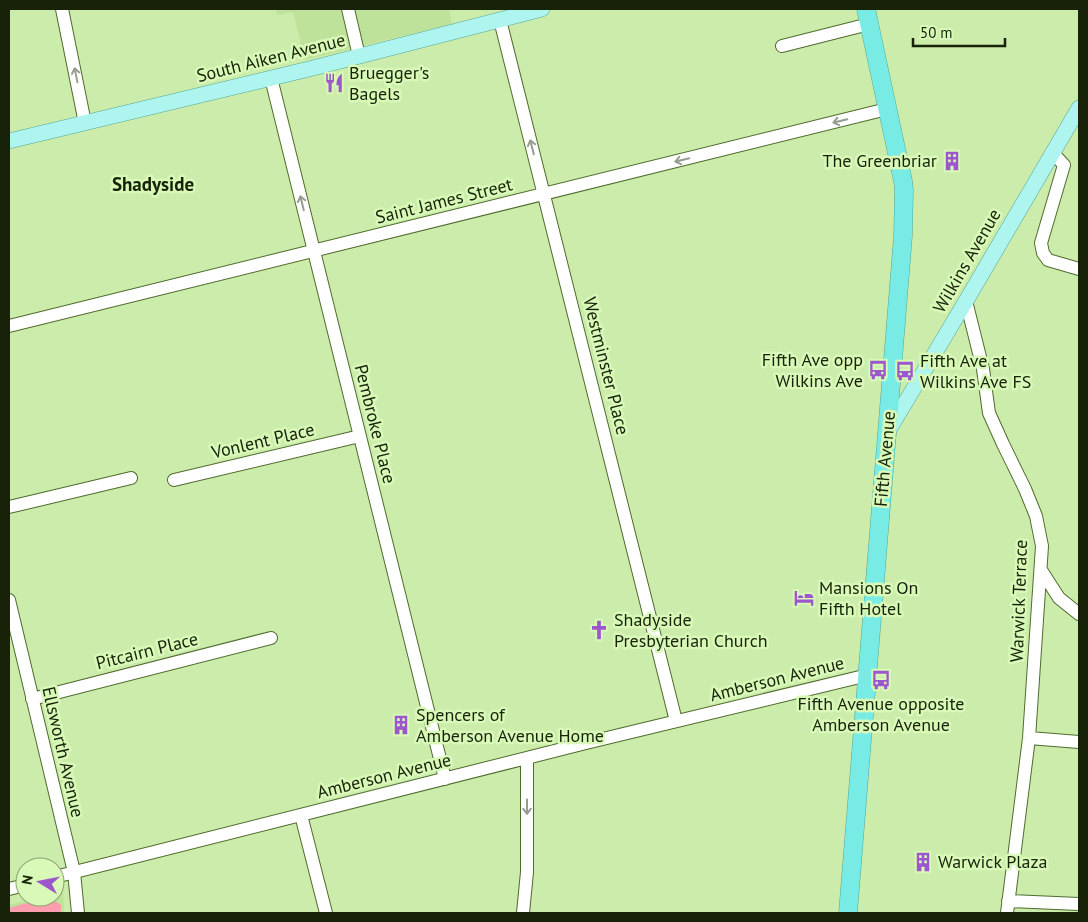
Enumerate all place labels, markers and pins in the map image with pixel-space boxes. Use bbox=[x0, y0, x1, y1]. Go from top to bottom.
place label: Bruegger's Bagels bbox=[349, 61, 429, 105]
restaurant icon: Bruegger's Bagels bbox=[323, 72, 345, 94]
place label: The Greenbriar bbox=[822, 149, 937, 172]
building icon: The Greenbriar bbox=[941, 150, 963, 172]
place label: Fifth Ave opp Wilkins Ave bbox=[762, 348, 863, 392]
place label: Fifth Ave at Wilkins Ave FS bbox=[920, 349, 1031, 393]
bus stop icon: Fifth Ave opp Wilkins Ave bbox=[867, 359, 889, 381]
bus stop icon: Fifth Ave at Wilkins Ave FS bbox=[894, 360, 916, 382]
place label: Mansions On Fifth Hotel bbox=[819, 576, 918, 620]
hotel icon: Mansions On Fifth Hotel bbox=[793, 587, 815, 609]
place label: Shadyside Presbyterian Church bbox=[614, 608, 768, 652]
church icon: Shadyside Presbyterian Church bbox=[588, 619, 610, 641]
bus stop icon: Fifth Avenue opposite Amberson Avenue bbox=[870, 669, 892, 691]
place label: Fifth Avenue opposite Amberson Avenue bbox=[797, 692, 965, 736]
place label: Spencers of Amberson Avenue Home bbox=[416, 703, 604, 747]
building icon: Spencers of Amberson Avenue Home bbox=[390, 714, 412, 736]
place label: Warwick Plaza bbox=[938, 850, 1048, 873]
building icon: Warwick Plaza bbox=[912, 851, 934, 873]

